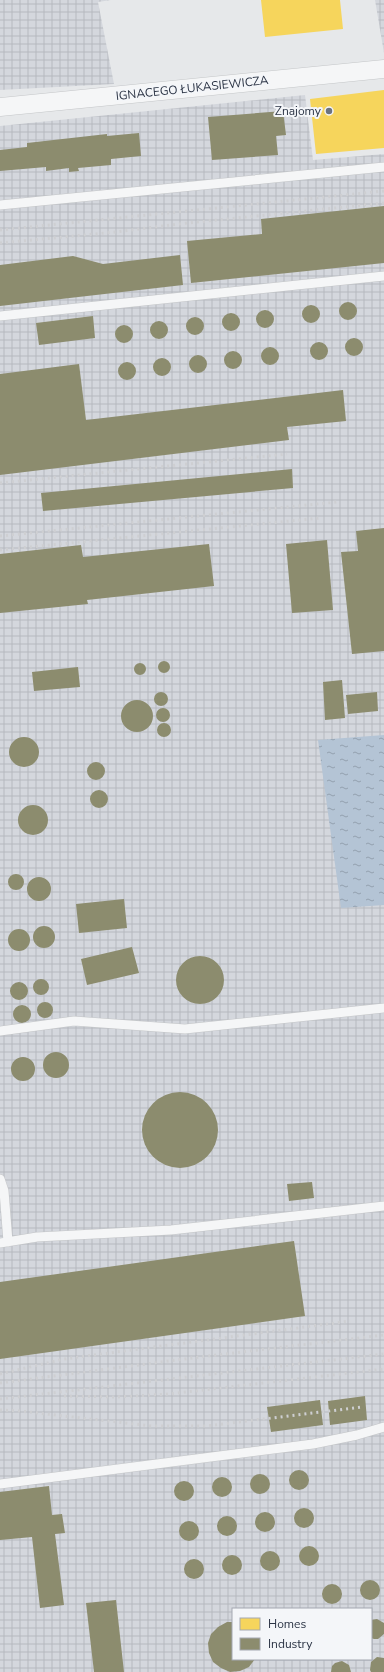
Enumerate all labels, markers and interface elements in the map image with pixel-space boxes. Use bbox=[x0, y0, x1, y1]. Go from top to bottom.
street label: IGNACEGO ŁUKASIEWICZA bbox=[115, 72, 269, 104]
place label: Znajomy bbox=[275, 103, 322, 119]
marker: Znajomy bbox=[324, 106, 334, 116]
legend bbox=[232, 1608, 372, 1660]
text: Homes bbox=[268, 1616, 306, 1632]
text: Industry bbox=[268, 1636, 313, 1652]

